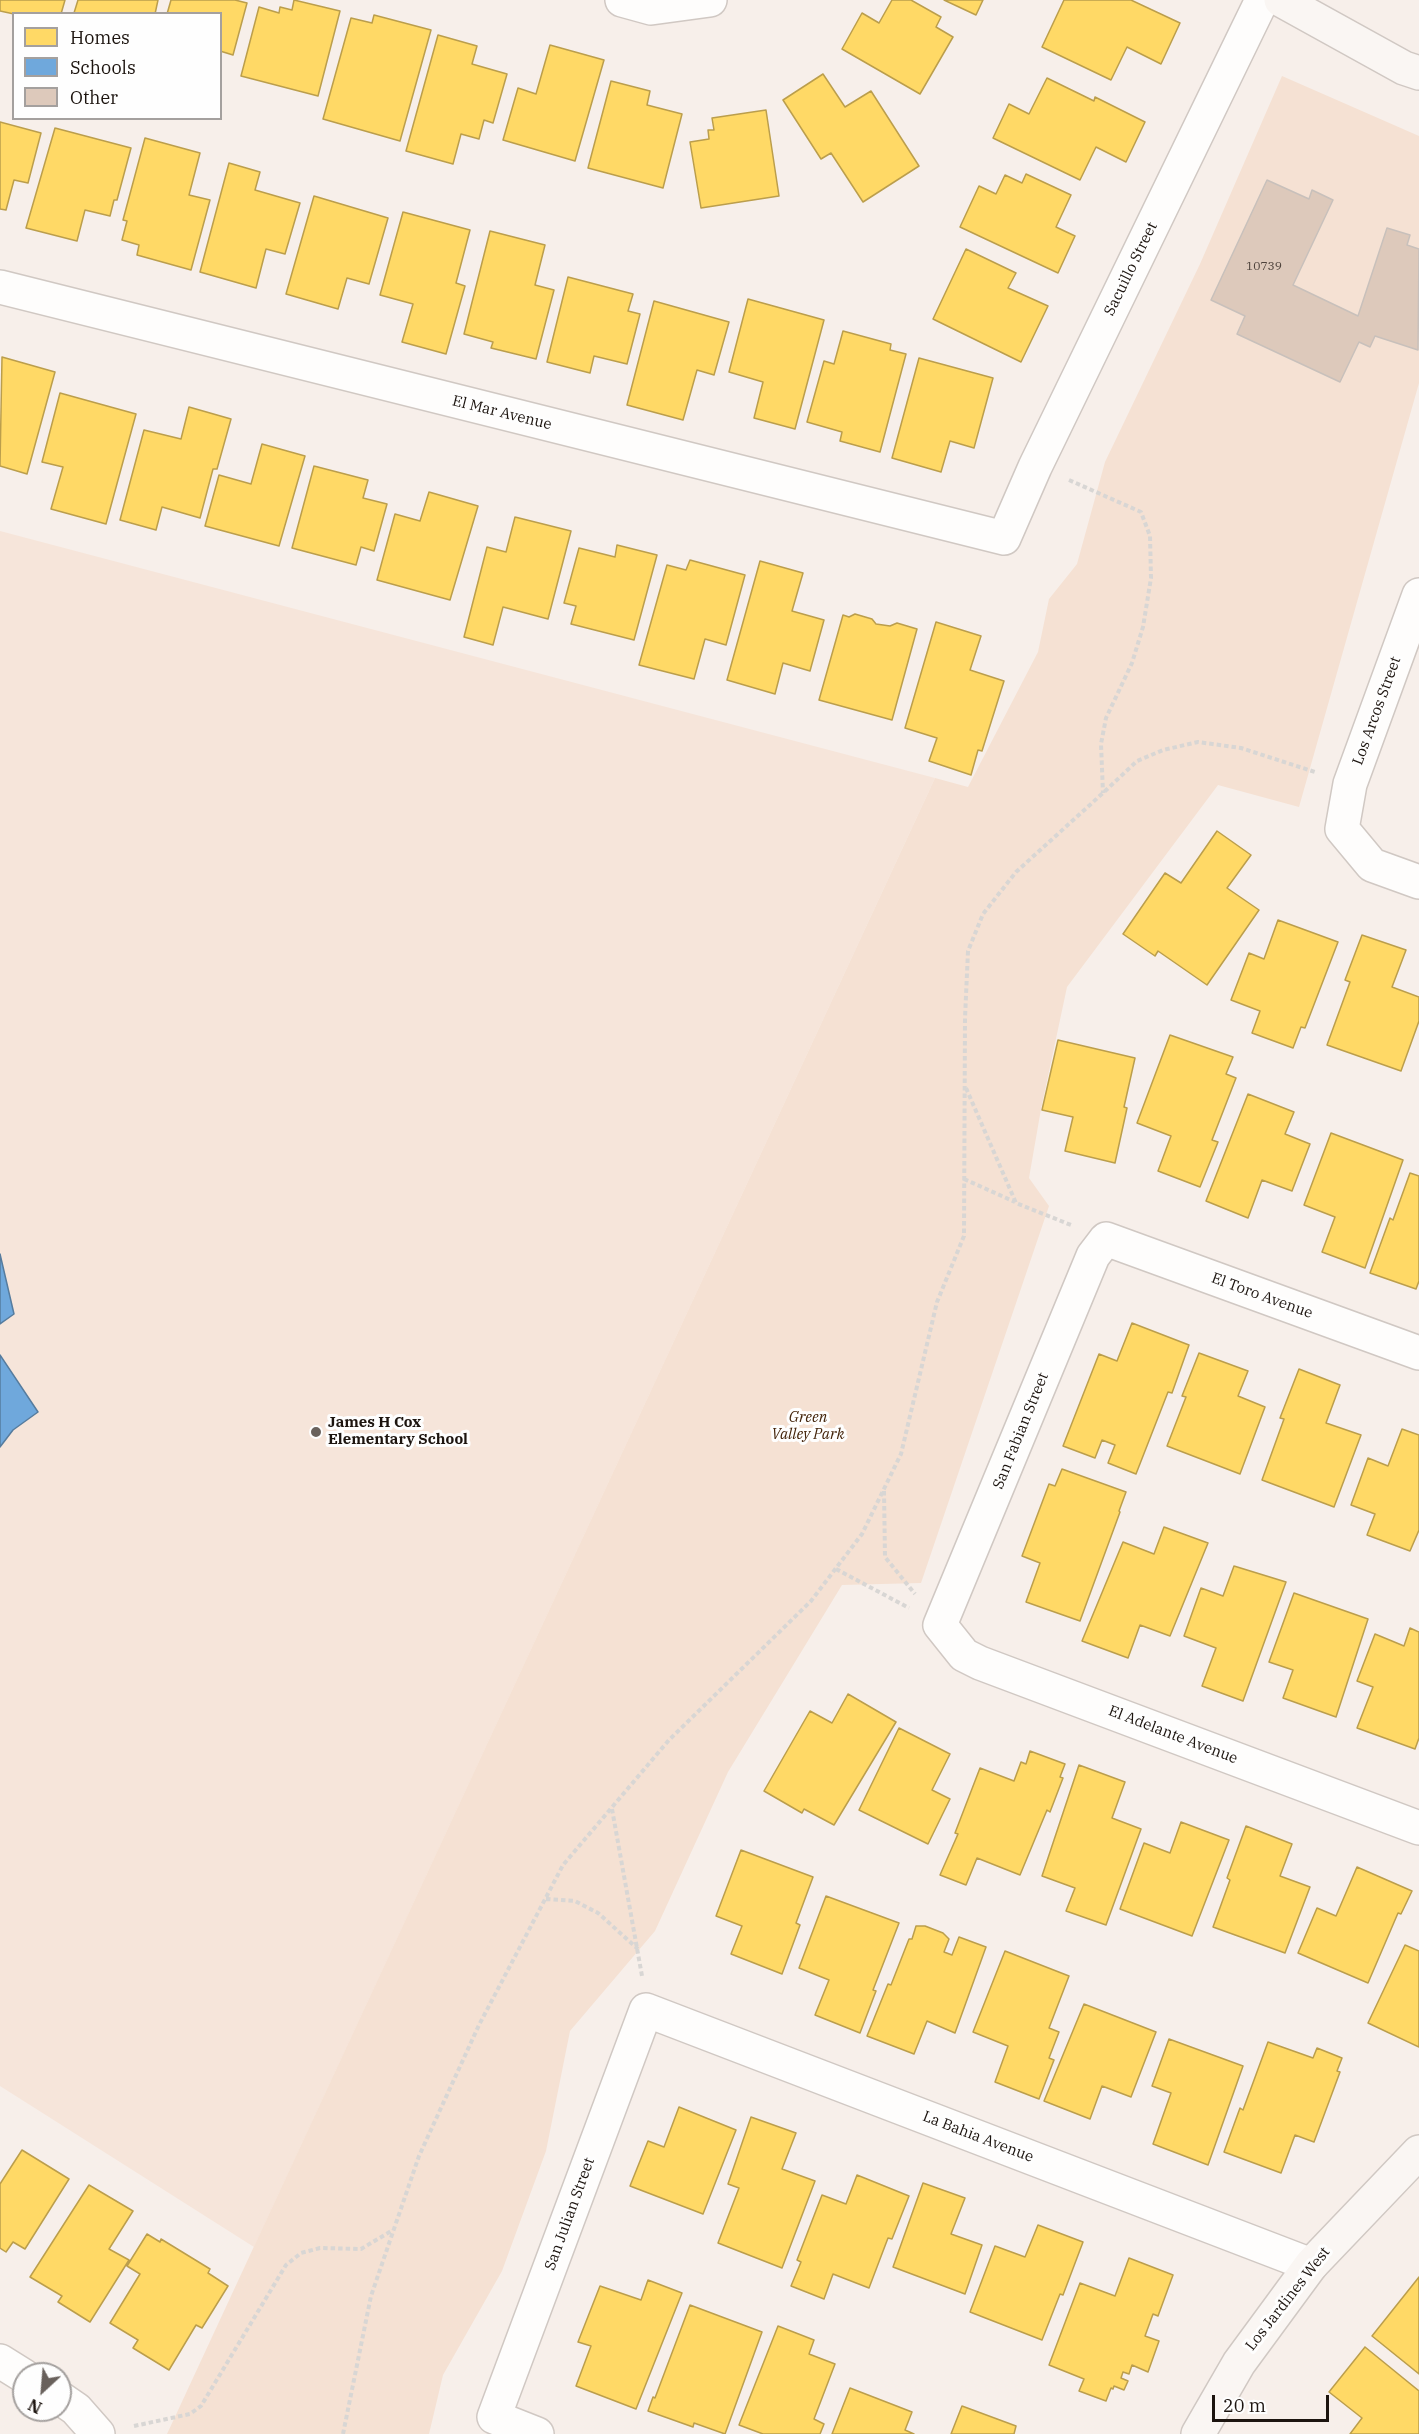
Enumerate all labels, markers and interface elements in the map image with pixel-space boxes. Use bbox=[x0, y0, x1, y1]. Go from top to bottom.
legend bbox=[12, 12, 222, 120]
text: Homes bbox=[70, 26, 130, 49]
text: Schools bbox=[70, 56, 136, 79]
text: Other bbox=[70, 86, 118, 109]
street label: Sacuillo Street bbox=[1101, 219, 1161, 319]
house number: 10739 bbox=[1246, 260, 1282, 274]
street label: El Mar Avenue bbox=[450, 392, 554, 434]
street label: Los Arcos Street bbox=[1349, 654, 1405, 768]
street label: El Toro Avenue bbox=[1209, 1269, 1315, 1323]
street label: San Fabian Street bbox=[989, 1370, 1053, 1492]
park label: Green Valley Park bbox=[772, 1409, 844, 1444]
place label: James H Cox Elementary School bbox=[328, 1414, 468, 1449]
marker: James H Cox Elementary School bbox=[309, 1425, 323, 1439]
street label: El Adelante Avenue bbox=[1106, 1702, 1240, 1768]
street label: La Bahia Avenue bbox=[920, 2108, 1036, 2166]
street label: San Julian Street bbox=[541, 2155, 599, 2273]
street label: Los Jardines West bbox=[1242, 2244, 1334, 2354]
north arrow bbox=[12, 2362, 72, 2422]
scale bar bbox=[1215, 2383, 1332, 2421]
text: 20 m bbox=[1223, 2394, 1266, 2417]
text: N bbox=[25, 2395, 45, 2418]

